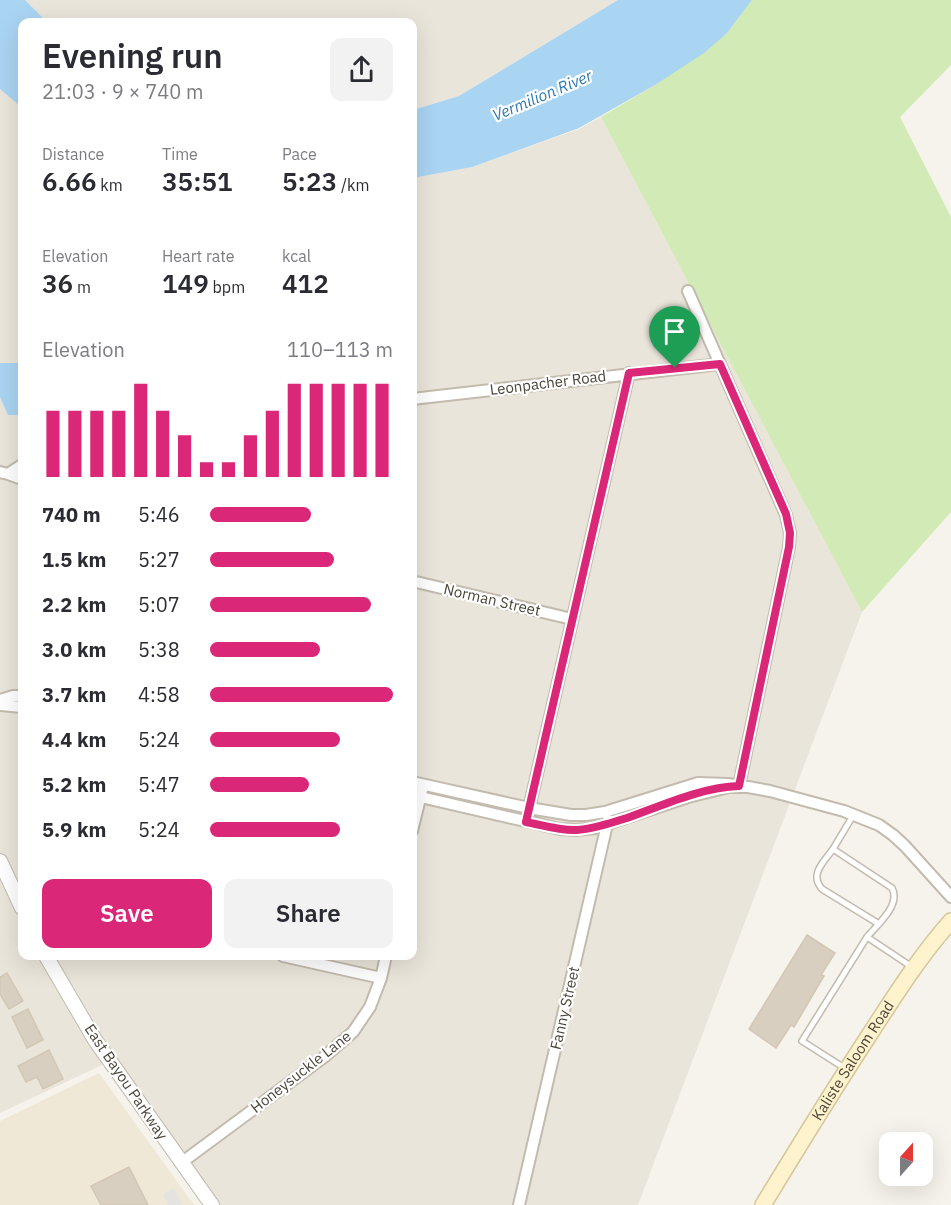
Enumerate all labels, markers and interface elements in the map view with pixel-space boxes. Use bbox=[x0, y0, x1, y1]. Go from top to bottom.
text: Evening run bbox=[42, 34, 223, 77]
button: share bbox=[330, 38, 393, 101]
water label: Vermilion River bbox=[489, 64, 596, 125]
text: 21:03 · 9 × 740 m bbox=[42, 78, 203, 105]
text: Distance bbox=[42, 144, 104, 164]
text: Time bbox=[162, 144, 198, 164]
text: Pace bbox=[282, 144, 317, 164]
text: 6.66 bbox=[42, 164, 97, 198]
text: 35:51 bbox=[162, 164, 233, 198]
text: 5:23 bbox=[282, 164, 337, 198]
text: km bbox=[97, 175, 123, 195]
text: /km bbox=[337, 175, 369, 195]
text: Elevation bbox=[42, 246, 108, 266]
text: Heart rate bbox=[162, 246, 235, 266]
text: kcal bbox=[282, 246, 311, 266]
text: 36 bbox=[42, 266, 73, 300]
text: 149 bbox=[162, 266, 209, 300]
text: 412 bbox=[282, 266, 329, 300]
text: m bbox=[73, 277, 91, 297]
text: bpm bbox=[209, 277, 245, 297]
pin bbox=[649, 306, 700, 368]
icon: arrive bbox=[658, 315, 691, 348]
text: Elevation bbox=[42, 336, 125, 363]
text: 110–113 m bbox=[287, 336, 393, 363]
street label: Leonpacher Road bbox=[489, 366, 607, 399]
text: 740 m bbox=[42, 501, 101, 528]
text: 5:46 bbox=[138, 501, 180, 528]
text: 1.5 km bbox=[42, 546, 106, 573]
text: 5:27 bbox=[138, 546, 180, 573]
street label: Norman Street bbox=[442, 579, 542, 620]
text: 2.2 km bbox=[42, 591, 106, 618]
text: 5:07 bbox=[138, 591, 180, 618]
text: 3.0 km bbox=[42, 636, 106, 663]
text: 5:38 bbox=[138, 636, 180, 663]
text: 3.7 km bbox=[42, 681, 106, 708]
text: 4:58 bbox=[138, 681, 180, 708]
text: 4.4 km bbox=[42, 726, 106, 753]
text: 5:24 bbox=[138, 726, 180, 753]
text: 5.2 km bbox=[42, 771, 106, 798]
text: 5:47 bbox=[138, 771, 180, 798]
text: 5.9 km bbox=[42, 816, 106, 843]
text: 5:24 bbox=[138, 816, 180, 843]
button: Save bbox=[42, 879, 212, 948]
button: Share bbox=[224, 879, 393, 948]
street label: Fanny Street bbox=[546, 964, 583, 1051]
street label: Kaliste Saloom Road bbox=[807, 997, 898, 1124]
street label: East Bayou Parkway bbox=[81, 1020, 172, 1144]
street label: Honeysuckle Lane bbox=[247, 1026, 355, 1117]
north arrow bbox=[879, 1132, 933, 1186]
map controls bbox=[879, 1132, 933, 1186]

